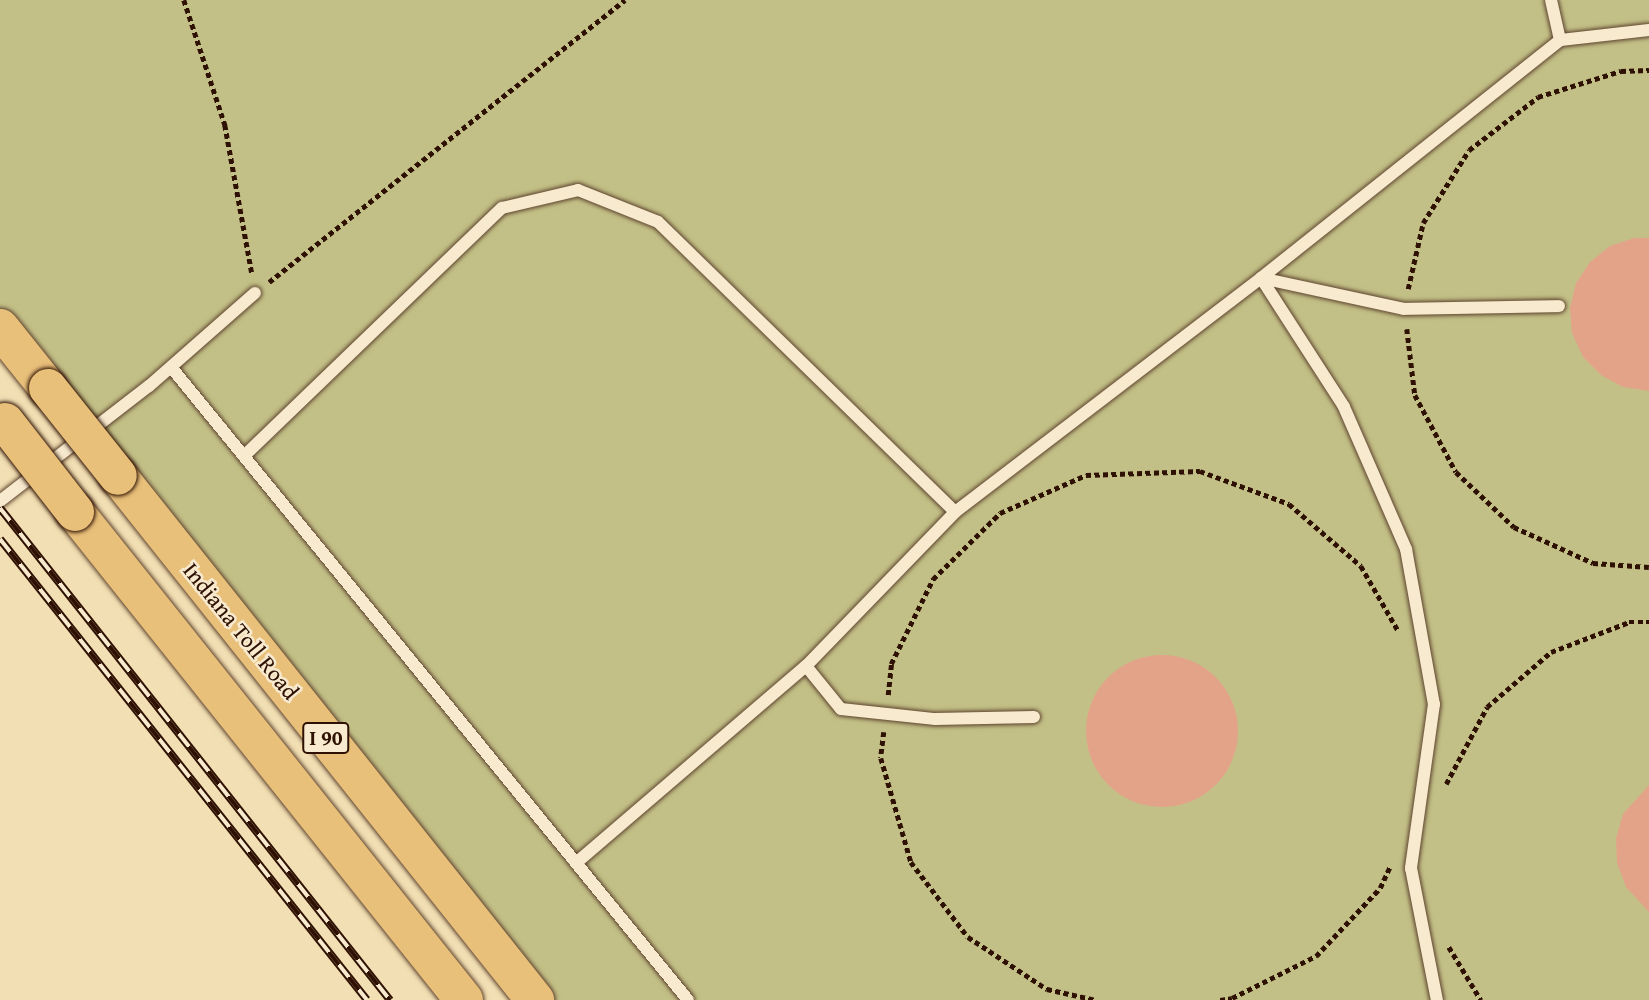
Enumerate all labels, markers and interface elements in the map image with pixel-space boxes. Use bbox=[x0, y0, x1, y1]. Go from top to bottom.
street label: Indiana Toll Road bbox=[177, 557, 305, 705]
road number: I 90 bbox=[302, 720, 350, 756]

